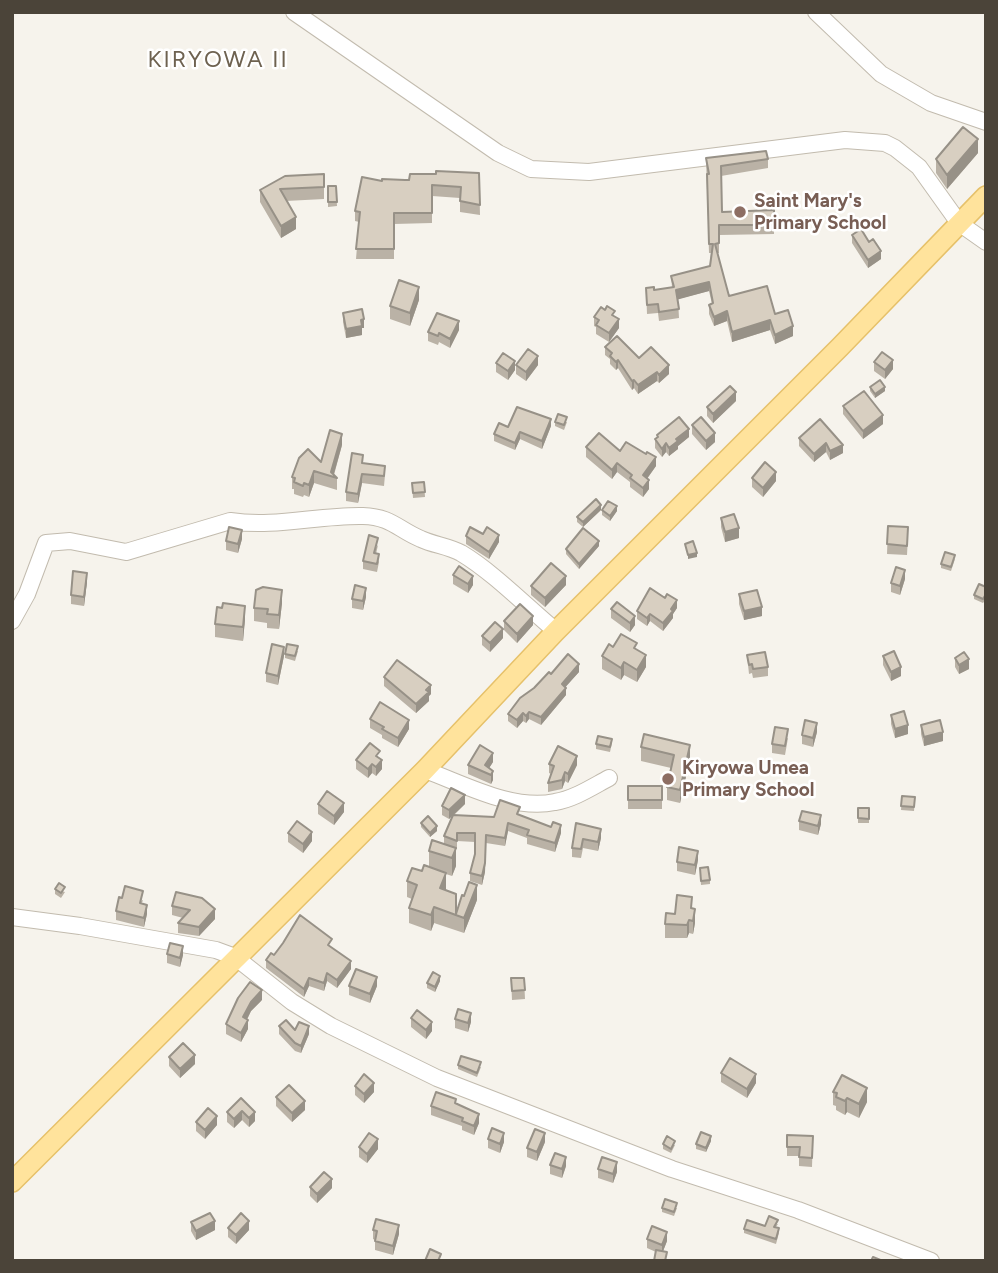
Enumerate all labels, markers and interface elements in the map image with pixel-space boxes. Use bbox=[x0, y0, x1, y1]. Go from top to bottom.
district label: KIRYOWA II bbox=[149, 46, 287, 74]
place label: Saint Mary's Primary School bbox=[754, 190, 886, 234]
marker: Saint Mary's Primary School bbox=[732, 204, 748, 220]
place label: Kiryowa Umea Primary School bbox=[682, 757, 814, 801]
marker: Kiryowa Umea Primary School bbox=[660, 771, 676, 787]

